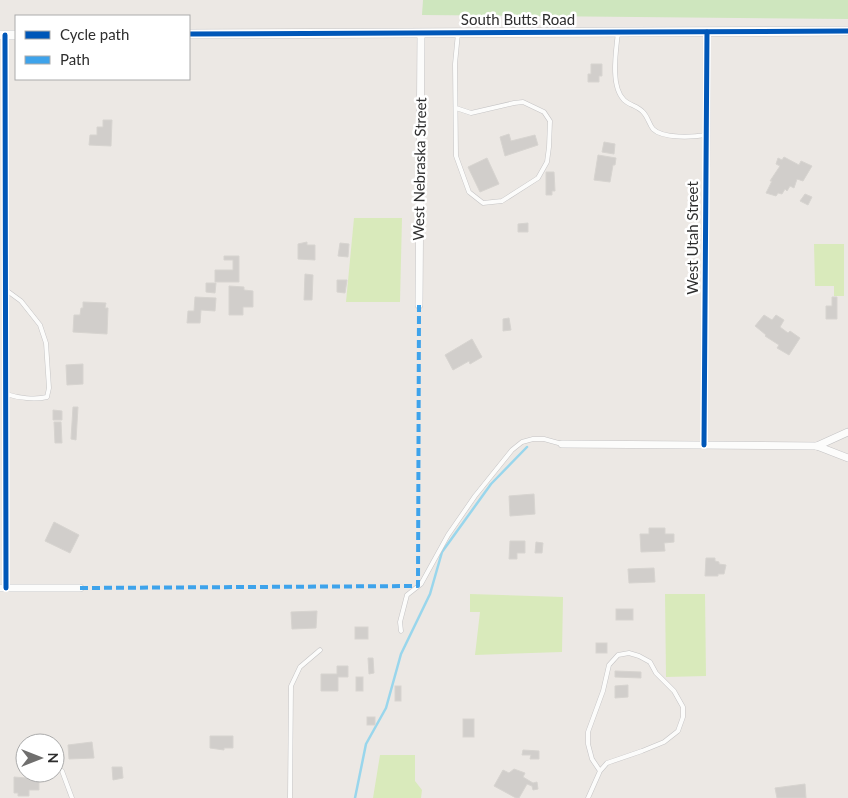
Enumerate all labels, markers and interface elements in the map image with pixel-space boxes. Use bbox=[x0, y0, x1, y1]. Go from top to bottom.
street label: South Butts Road bbox=[461, 10, 575, 28]
legend bbox=[15, 15, 190, 80]
text: Cycle path bbox=[60, 25, 129, 43]
text: Path bbox=[60, 50, 90, 68]
street label: West Nebraska Street bbox=[409, 96, 429, 241]
street label: West Utah Street bbox=[683, 181, 701, 295]
north arrow bbox=[15, 733, 65, 783]
text: N bbox=[45, 753, 62, 763]

